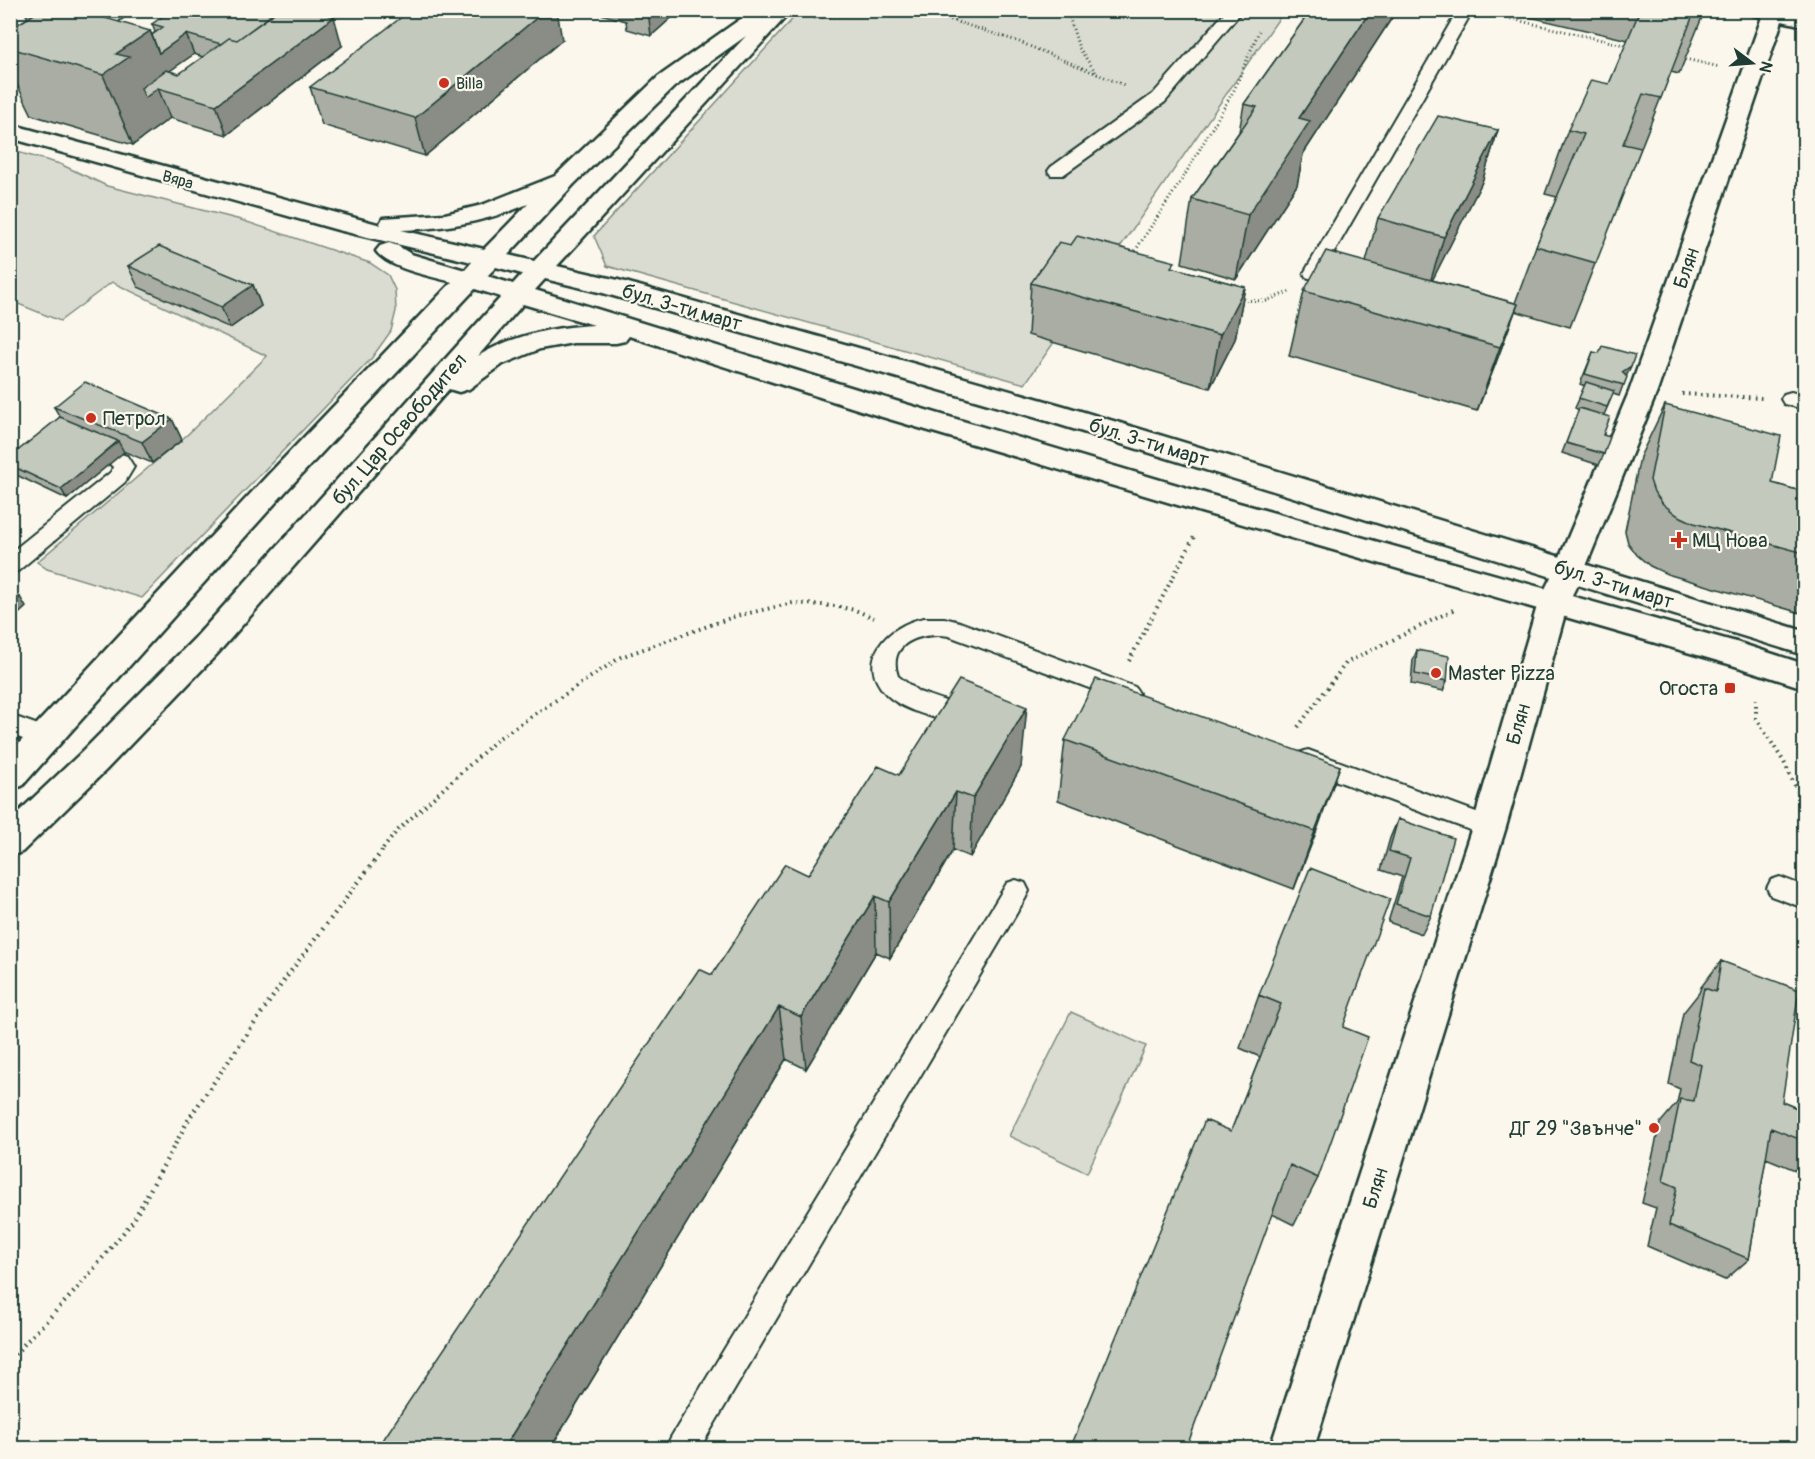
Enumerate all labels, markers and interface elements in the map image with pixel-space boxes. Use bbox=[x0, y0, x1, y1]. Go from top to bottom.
north arrow bbox=[1722, 33, 1782, 93]
text: N bbox=[1754, 59, 1777, 75]
place label: Billa bbox=[456, 74, 483, 94]
marker: Billa bbox=[437, 76, 451, 90]
street label: Вяра bbox=[160, 166, 196, 194]
street label: Блян bbox=[1668, 244, 1705, 292]
street label: бул. 3-ти март bbox=[619, 278, 745, 337]
street label: бул. Цар Освободител bbox=[326, 348, 472, 511]
place label: Петрол bbox=[103, 406, 166, 431]
marker: Петрол bbox=[84, 411, 98, 425]
street label: бул. 3-ти март bbox=[1086, 412, 1212, 473]
place label: МЦ Нова bbox=[1692, 528, 1767, 553]
marker: МЦ Нова bbox=[1670, 531, 1688, 549]
street label: бул. 3-ти март bbox=[1551, 554, 1677, 615]
place label: Master Pizza bbox=[1448, 661, 1555, 686]
marker: Master Pizza bbox=[1429, 666, 1443, 680]
place label: Огоста bbox=[1659, 676, 1718, 701]
marker: Огоста bbox=[1723, 681, 1737, 695]
street label: Блян bbox=[1501, 701, 1536, 748]
place label: ДГ 29 "Звънче" bbox=[1509, 1116, 1642, 1141]
marker: ДГ 29 "Звънче" bbox=[1647, 1121, 1661, 1135]
street label: Блян bbox=[1357, 1164, 1394, 1212]

